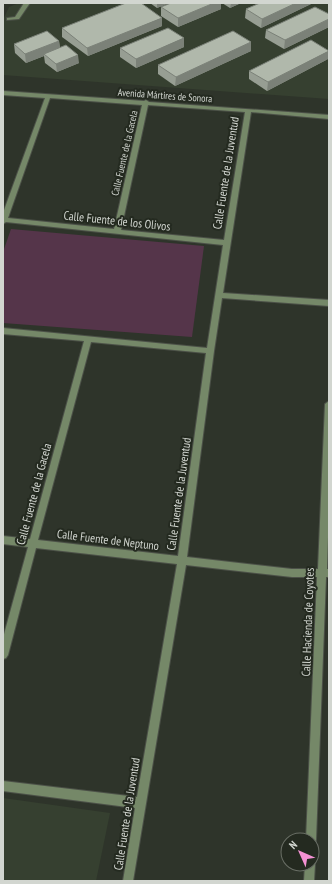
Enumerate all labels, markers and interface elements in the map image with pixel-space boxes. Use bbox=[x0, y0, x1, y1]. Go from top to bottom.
street label: Avenida Mártires de Sonora bbox=[117, 86, 213, 105]
street label: Calle Fuente de la Gacela bbox=[108, 109, 141, 197]
street label: Calle Fuente de la Juventud bbox=[209, 116, 242, 230]
street label: Calle Fuente de los Olivos bbox=[63, 207, 171, 234]
street label: Calle Fuente de la Juventud bbox=[163, 437, 194, 551]
street label: Calle Fuente de la Gacela bbox=[13, 441, 54, 546]
street label: Calle Fuente de Neptuno bbox=[56, 526, 160, 553]
street label: Calle Hacienda de Coyotes bbox=[298, 567, 317, 677]
street label: Calle Fuente de la Juventud bbox=[110, 757, 143, 871]
north arrow bbox=[280, 832, 320, 872]
text: N bbox=[286, 838, 300, 852]

